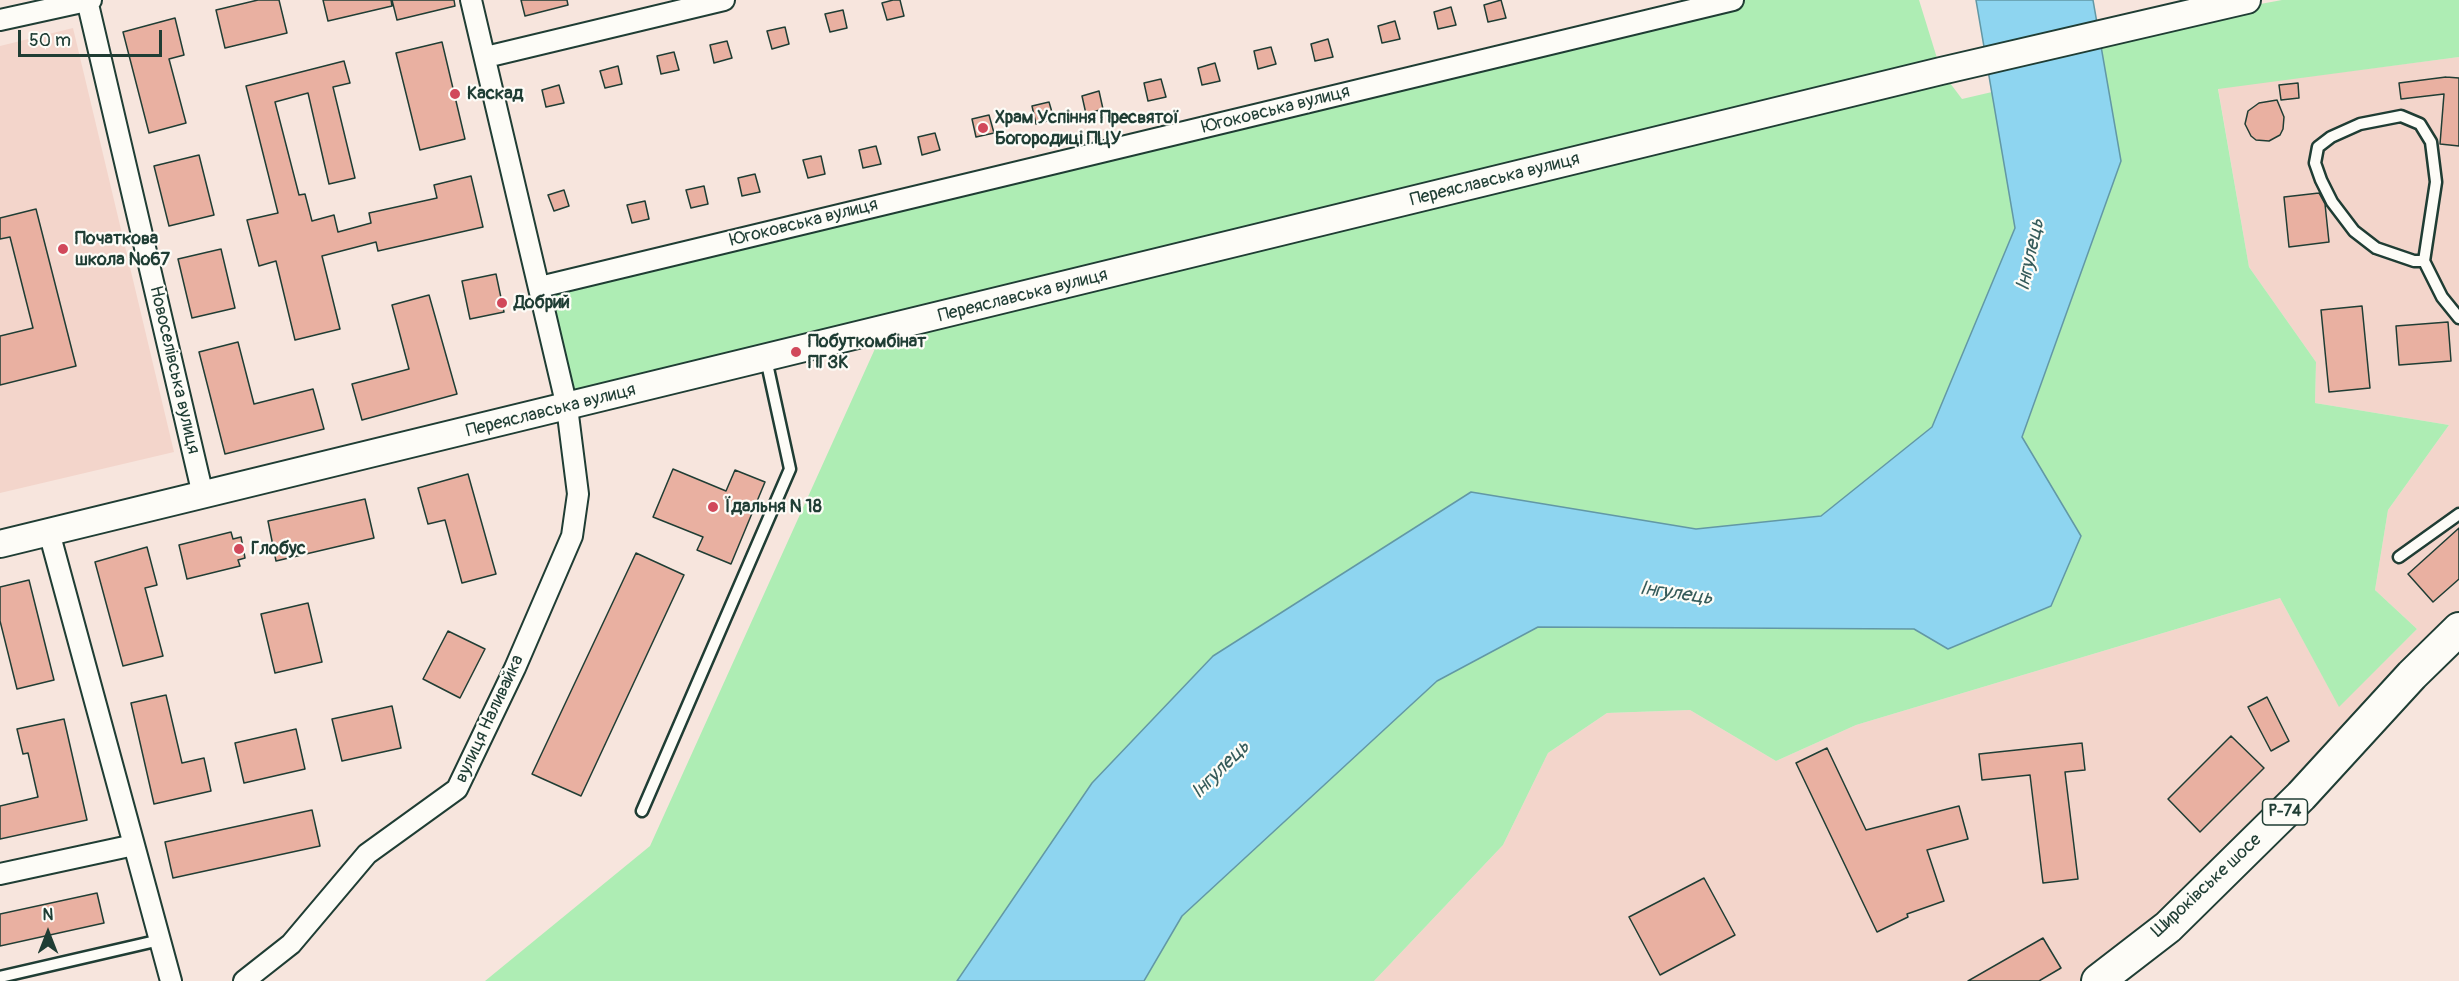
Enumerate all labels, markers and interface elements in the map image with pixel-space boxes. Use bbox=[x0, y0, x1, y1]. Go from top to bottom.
scale bar bbox=[21, 18, 165, 56]
text: 50 m bbox=[29, 29, 71, 52]
street label: Югоковська вулиця bbox=[1200, 81, 1352, 139]
place label: Каскад bbox=[467, 83, 523, 105]
marker: Каскад bbox=[448, 87, 462, 101]
place label: Храм Успіння Пресвятої Богородиці ПЦУ bbox=[995, 107, 1179, 150]
marker: Храм Успіння Пресвятої Богородиці ПЦУ bbox=[976, 121, 990, 135]
street label: Переяславська вулиця bbox=[1408, 148, 1582, 212]
street label: Югоковська вулиця bbox=[728, 194, 880, 252]
water label: Інгулець bbox=[2012, 217, 2050, 293]
place label: Початкова школа №67 bbox=[75, 228, 170, 270]
marker: Початкова школа №67 bbox=[56, 242, 70, 256]
street label: Переяславська вулиця bbox=[936, 264, 1110, 328]
street label: Новоселівська вулиця bbox=[144, 284, 204, 456]
place label: Добрий bbox=[514, 292, 570, 314]
marker: Добрий bbox=[495, 296, 509, 310]
place label: Побуткомбінат ПГЗК bbox=[808, 331, 926, 374]
marker: Побуткомбінат ПГЗК bbox=[789, 345, 803, 359]
street label: Переяславська вулиця bbox=[464, 379, 638, 443]
place label: Їдальня N 18 bbox=[725, 496, 822, 518]
marker: Їдальня N 18 bbox=[706, 500, 720, 514]
place label: Глобус bbox=[251, 538, 306, 560]
marker: Глобус bbox=[232, 542, 246, 556]
water label: Інгулець bbox=[1638, 577, 1714, 611]
street label: вулиця Наливайка bbox=[451, 652, 529, 786]
water label: Інгулець bbox=[1187, 736, 1255, 804]
road number: Р-74 bbox=[2262, 799, 2308, 825]
street label: Широківське шосе bbox=[2148, 830, 2266, 942]
north arrow bbox=[18, 903, 78, 963]
text: N bbox=[43, 905, 53, 925]

